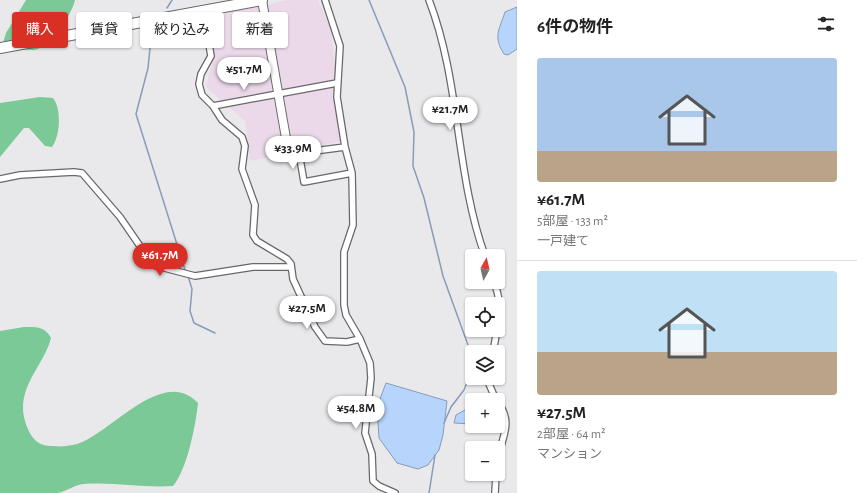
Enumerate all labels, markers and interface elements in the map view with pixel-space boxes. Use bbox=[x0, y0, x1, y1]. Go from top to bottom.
chip: 購入 bbox=[12, 12, 68, 48]
chip: 賃貸 bbox=[76, 12, 132, 48]
chip: 絞り込み bbox=[140, 12, 224, 48]
chip: 新着 bbox=[232, 12, 288, 48]
icon: filters bbox=[815, 13, 837, 35]
text: 6件の物件 bbox=[537, 18, 613, 35]
pin: ¥51.7M bbox=[211, 57, 277, 91]
text: ¥51.7M bbox=[226, 63, 262, 76]
icon: home bbox=[651, 84, 723, 156]
pin: ¥21.7M bbox=[417, 97, 483, 131]
text: ¥21.7M bbox=[432, 103, 468, 116]
pin: ¥33.9M bbox=[260, 136, 326, 170]
text: ¥33.9M bbox=[274, 142, 312, 155]
text: ¥61.7M bbox=[537, 191, 585, 208]
text: 5部屋 · 133 m² bbox=[537, 215, 608, 228]
text: 一戸建て bbox=[537, 235, 589, 248]
pin: ¥61.7M bbox=[127, 243, 193, 277]
text: ¥61.7M bbox=[142, 249, 178, 262]
north arrow bbox=[465, 249, 505, 289]
map controls bbox=[465, 249, 505, 481]
pin: ¥27.5M bbox=[274, 296, 340, 330]
button: locate bbox=[465, 297, 505, 337]
icon: home bbox=[651, 297, 723, 369]
text: ¥27.5M bbox=[288, 302, 326, 315]
button: layers bbox=[465, 345, 505, 385]
button: + bbox=[465, 393, 505, 433]
pin: ¥54.8M bbox=[323, 396, 389, 430]
text: ¥54.8M bbox=[337, 402, 375, 415]
text: ¥27.5M bbox=[537, 404, 586, 421]
text: 2部屋 · 64 m² bbox=[537, 428, 606, 441]
button: − bbox=[465, 441, 505, 481]
text: マンション bbox=[537, 448, 602, 461]

